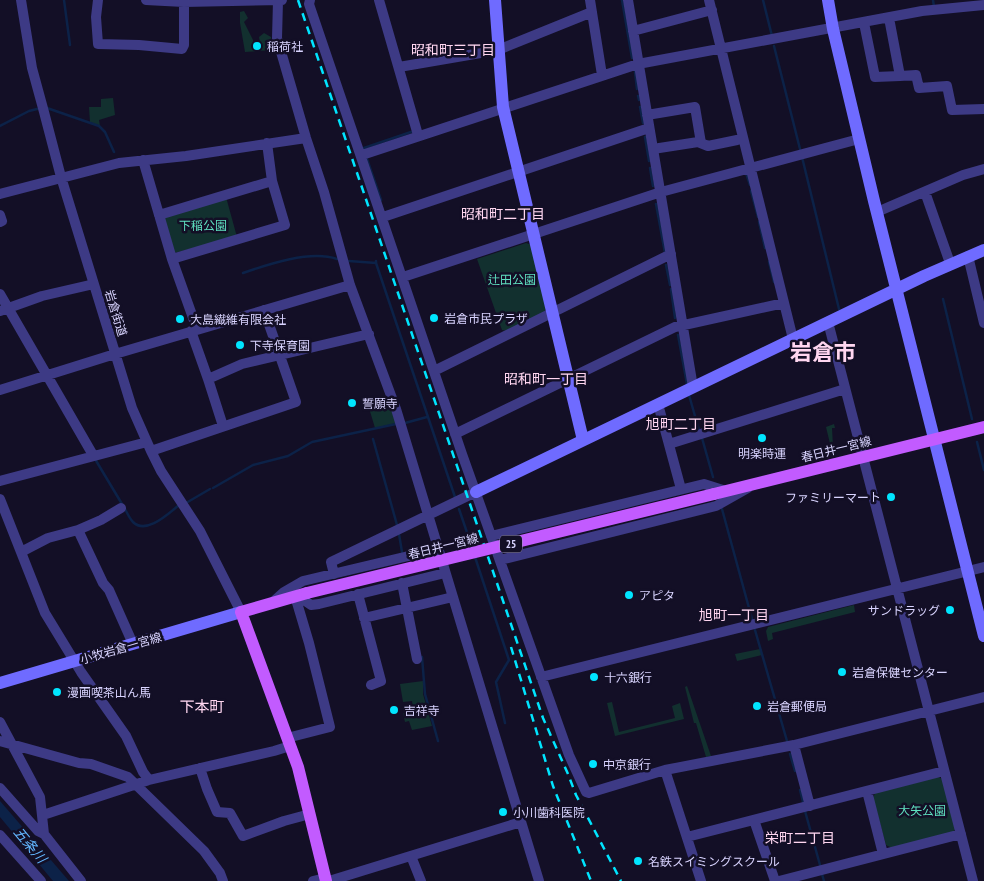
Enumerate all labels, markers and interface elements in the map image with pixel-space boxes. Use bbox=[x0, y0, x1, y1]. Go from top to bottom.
place label: 稲荷社 bbox=[267, 39, 303, 54]
marker: 稲荷社 bbox=[251, 40, 263, 52]
district label: 昭和町三丁目 bbox=[411, 41, 495, 59]
district label: 昭和町二丁目 bbox=[461, 205, 545, 223]
park label: 下稲公園 bbox=[179, 218, 227, 233]
park label: 辻田公園 bbox=[488, 272, 536, 287]
street label: 岩倉街道 bbox=[102, 288, 130, 338]
place label: 岩倉市民プラザ bbox=[444, 311, 528, 326]
place label: 大島繊維有限会社 bbox=[190, 312, 286, 327]
marker: 岩倉市民プラザ bbox=[428, 312, 440, 324]
marker: 大島繊維有限会社 bbox=[174, 313, 186, 325]
place label: 下寺保育園 bbox=[250, 338, 310, 353]
district label: 岩倉市 bbox=[790, 338, 856, 366]
marker: 下寺保育園 bbox=[234, 339, 246, 351]
district label: 昭和町一丁目 bbox=[504, 370, 588, 388]
place label: 誓願寺 bbox=[362, 396, 398, 411]
marker: 誓願寺 bbox=[346, 397, 358, 409]
district label: 旭町二丁目 bbox=[646, 415, 716, 433]
marker: 明楽時運 bbox=[756, 432, 768, 444]
street label: 春日井一宮線 bbox=[799, 433, 873, 465]
place label: 明楽時運 bbox=[738, 446, 786, 461]
place label: ファミリーマート bbox=[785, 490, 881, 505]
marker: ファミリーマート bbox=[885, 491, 897, 503]
street label: 春日井一宮線 bbox=[406, 530, 480, 562]
road number: 25 bbox=[500, 536, 522, 552]
place label: アピタ bbox=[639, 588, 675, 603]
marker: アピタ bbox=[623, 589, 635, 601]
place label: サンドラッグ bbox=[868, 603, 940, 618]
marker: サンドラッグ bbox=[944, 604, 956, 616]
district label: 旭町一丁目 bbox=[699, 606, 769, 624]
street label: 小牧岩倉一宮線 bbox=[79, 629, 163, 667]
place label: 岩倉保健センター bbox=[852, 665, 948, 680]
marker: 岩倉保健センター bbox=[836, 666, 848, 678]
place label: 十六銀行 bbox=[604, 670, 652, 685]
marker: 十六銀行 bbox=[588, 671, 600, 683]
place label: 漫画喫茶山ん馬 bbox=[67, 685, 151, 700]
marker: 漫画喫茶山ん馬 bbox=[51, 686, 63, 698]
district label: 下本町 bbox=[179, 697, 225, 716]
place label: 岩倉郵便局 bbox=[767, 699, 827, 714]
marker: 岩倉郵便局 bbox=[751, 700, 763, 712]
place label: 吉祥寺 bbox=[404, 703, 440, 718]
marker: 吉祥寺 bbox=[388, 704, 400, 716]
place label: 中京銀行 bbox=[603, 757, 651, 772]
marker: 中京銀行 bbox=[587, 758, 599, 770]
park label: 大矢公園 bbox=[898, 803, 946, 818]
place label: 小川歯科医院 bbox=[513, 805, 585, 820]
marker: 小川歯科医院 bbox=[497, 806, 509, 818]
water label: 五条川 bbox=[10, 823, 52, 868]
district label: 栄町二丁目 bbox=[765, 829, 835, 847]
place label: 名鉄スイミングスクール bbox=[648, 854, 780, 869]
marker: 名鉄スイミングスクール bbox=[632, 855, 644, 867]

